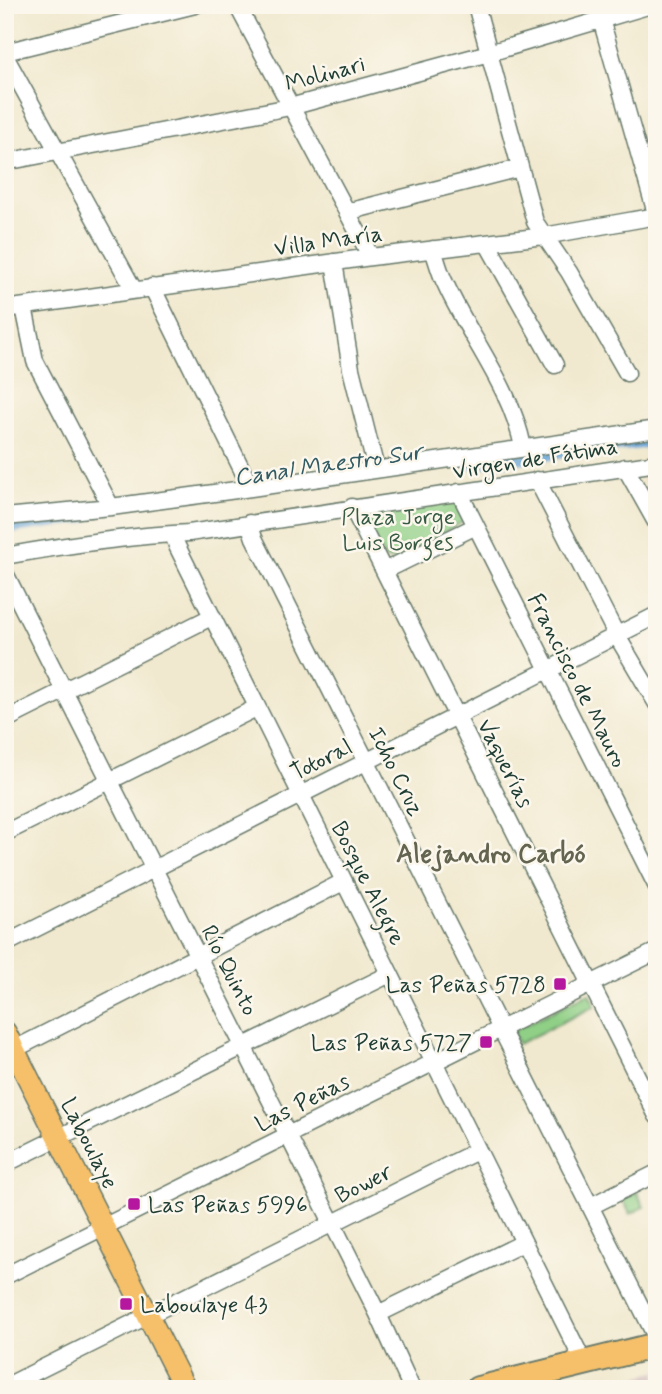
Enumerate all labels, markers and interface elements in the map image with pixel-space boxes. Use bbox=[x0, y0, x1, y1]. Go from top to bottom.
street label: Molinari bbox=[282, 50, 369, 100]
street label: Villa María bbox=[272, 220, 385, 264]
street label: Virgen de Fátima bbox=[451, 432, 620, 490]
water label: Canal Maestro Sur bbox=[232, 437, 427, 494]
park label: Plaza Jorge Luis Borges bbox=[341, 503, 455, 561]
street label: Francisco de Mauro bbox=[519, 589, 633, 773]
street label: Vaquerías bbox=[469, 714, 539, 814]
street label: Icho Cruz bbox=[360, 722, 430, 821]
street label: Totoral bbox=[286, 733, 358, 789]
street label: Bosque Alegre bbox=[321, 817, 411, 952]
district label: Alejandro Carbó bbox=[396, 838, 586, 872]
street label: Río Quinto bbox=[193, 920, 264, 1021]
place label: Las Peñas 5728 bbox=[386, 971, 546, 1001]
marker: Las Peñas 5728 bbox=[552, 976, 568, 992]
place label: Las Peñas 5727 bbox=[311, 1029, 472, 1059]
marker: Las Peñas 5727 bbox=[478, 1034, 494, 1050]
street label: Las Peñas bbox=[251, 1067, 355, 1140]
street label: Laboulaye bbox=[53, 1093, 124, 1195]
street label: Bower bbox=[330, 1158, 398, 1212]
place label: Las Peñas 5996 bbox=[148, 1191, 308, 1221]
marker: Las Peñas 5996 bbox=[126, 1196, 142, 1212]
place label: Laboulaye 43 bbox=[140, 1291, 268, 1321]
marker: Laboulaye 43 bbox=[118, 1296, 134, 1312]

